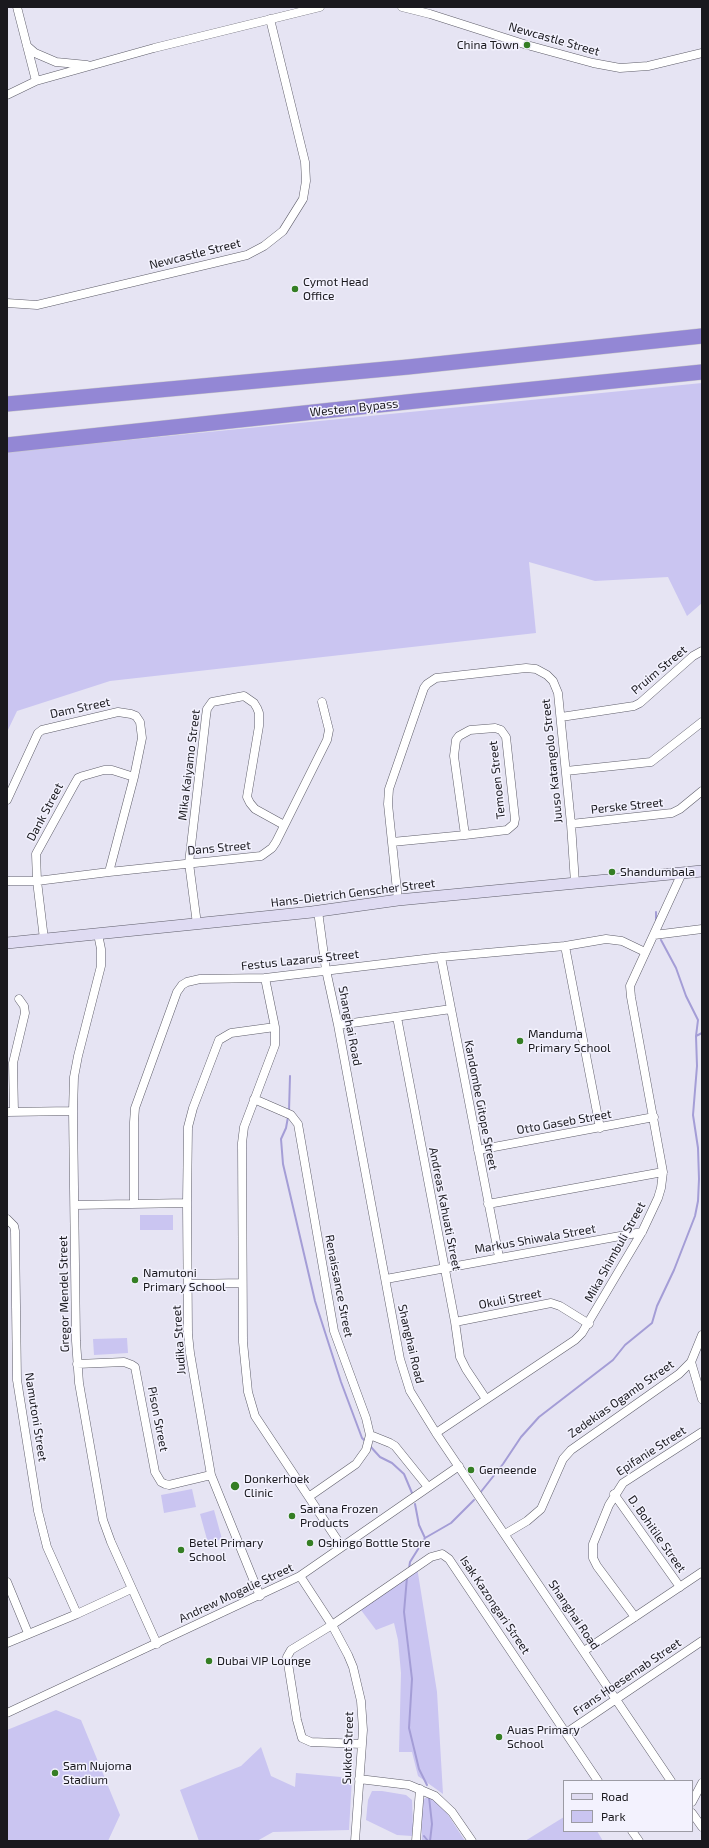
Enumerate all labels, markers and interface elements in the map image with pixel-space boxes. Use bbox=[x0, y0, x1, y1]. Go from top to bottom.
street label: Newcastle Street bbox=[507, 19, 601, 59]
place label: China Town bbox=[457, 38, 519, 52]
marker: China Town bbox=[522, 40, 532, 50]
street label: Newcastle Street bbox=[148, 236, 242, 272]
place label: Cymot Head Office bbox=[303, 275, 369, 303]
marker: Cymot Head Office bbox=[290, 284, 300, 294]
street label: Western Bypass bbox=[309, 396, 399, 420]
street label: Pruim Street bbox=[628, 643, 690, 697]
street label: Dam Street bbox=[49, 695, 111, 721]
street label: Juuso Katangolo Street bbox=[538, 698, 566, 824]
street label: Mika Kaiyamo Street bbox=[175, 709, 203, 821]
street label: Temoen Street bbox=[486, 740, 508, 820]
street label: Dank Street bbox=[24, 781, 66, 843]
street label: Perske Street bbox=[590, 795, 664, 817]
street label: Dans Street bbox=[187, 838, 251, 858]
place label: Shandumbala bbox=[620, 865, 695, 879]
marker: Shandumbala bbox=[607, 867, 617, 877]
street label: Hans-Dietrich Genscher Street bbox=[270, 876, 436, 910]
street label: Festus Lazarus Street bbox=[240, 947, 360, 973]
street label: Shanghai Road bbox=[335, 985, 365, 1067]
place label: Manduma Primary School bbox=[528, 1027, 611, 1055]
marker: Manduma Primary School bbox=[515, 1036, 525, 1046]
street label: Kandombe Gitope Street bbox=[461, 1039, 501, 1171]
street label: Otto Gaseb Street bbox=[515, 1107, 613, 1137]
street label: Andreas Kahuati Street bbox=[426, 1146, 464, 1272]
street label: Mika Shimbuli Street bbox=[581, 1199, 649, 1305]
street label: Markus Shiwala Street bbox=[473, 1221, 597, 1257]
street label: Renaissance Street bbox=[322, 1233, 356, 1339]
street label: Gregor Mendel Street bbox=[56, 1236, 72, 1352]
place label: Namutoni Primary School bbox=[143, 1266, 226, 1294]
marker: Namutoni Primary School bbox=[130, 1275, 140, 1285]
street label: Okuli Street bbox=[477, 1286, 543, 1312]
street label: Shanghai Road bbox=[395, 1303, 427, 1385]
street label: Judika Street bbox=[169, 1305, 189, 1375]
street label: Zedekias Ogamb Street bbox=[565, 1357, 677, 1441]
street label: Namutoni Street bbox=[22, 1372, 50, 1462]
street label: Pison Street bbox=[145, 1385, 171, 1453]
street label: Epifanie Street bbox=[613, 1423, 689, 1479]
place label: Gemeende bbox=[479, 1463, 537, 1477]
marker: Gemeende bbox=[466, 1465, 476, 1475]
place label: Donkerhoek Clinic bbox=[244, 1472, 309, 1500]
marker: Donkerhoek Clinic bbox=[229, 1480, 241, 1492]
street label: D. Bohitile Street bbox=[625, 1493, 689, 1575]
place label: Sarana Frozen Products bbox=[300, 1502, 378, 1530]
marker: Sarana Frozen Products bbox=[287, 1511, 297, 1521]
place label: Betel Primary School bbox=[189, 1536, 263, 1564]
place label: Oshingo Bottle Store bbox=[318, 1536, 430, 1550]
marker: Oshingo Bottle Store bbox=[305, 1538, 315, 1548]
marker: Betel Primary School bbox=[176, 1545, 186, 1555]
street label: Isak Kazongari Street bbox=[457, 1553, 533, 1657]
street label: Andrew Mogalie Street bbox=[177, 1560, 295, 1626]
street label: Shanghai Road bbox=[545, 1577, 603, 1653]
street label: Frans Hoesemab Street bbox=[570, 1635, 684, 1719]
place label: Dubai VIP Lounge bbox=[217, 1654, 311, 1668]
marker: Dubai VIP Lounge bbox=[204, 1656, 214, 1666]
street label: Sukkot Street bbox=[340, 1711, 356, 1785]
place label: Auas Primary School bbox=[507, 1723, 580, 1751]
marker: Auas Primary School bbox=[494, 1732, 504, 1742]
place label: Sam Nujoma Stadium bbox=[63, 1759, 132, 1787]
marker: Sam Nujoma Stadium bbox=[50, 1768, 60, 1778]
legend bbox=[563, 1780, 693, 1832]
text: Road bbox=[601, 1789, 629, 1803]
text: Park bbox=[601, 1809, 626, 1823]

